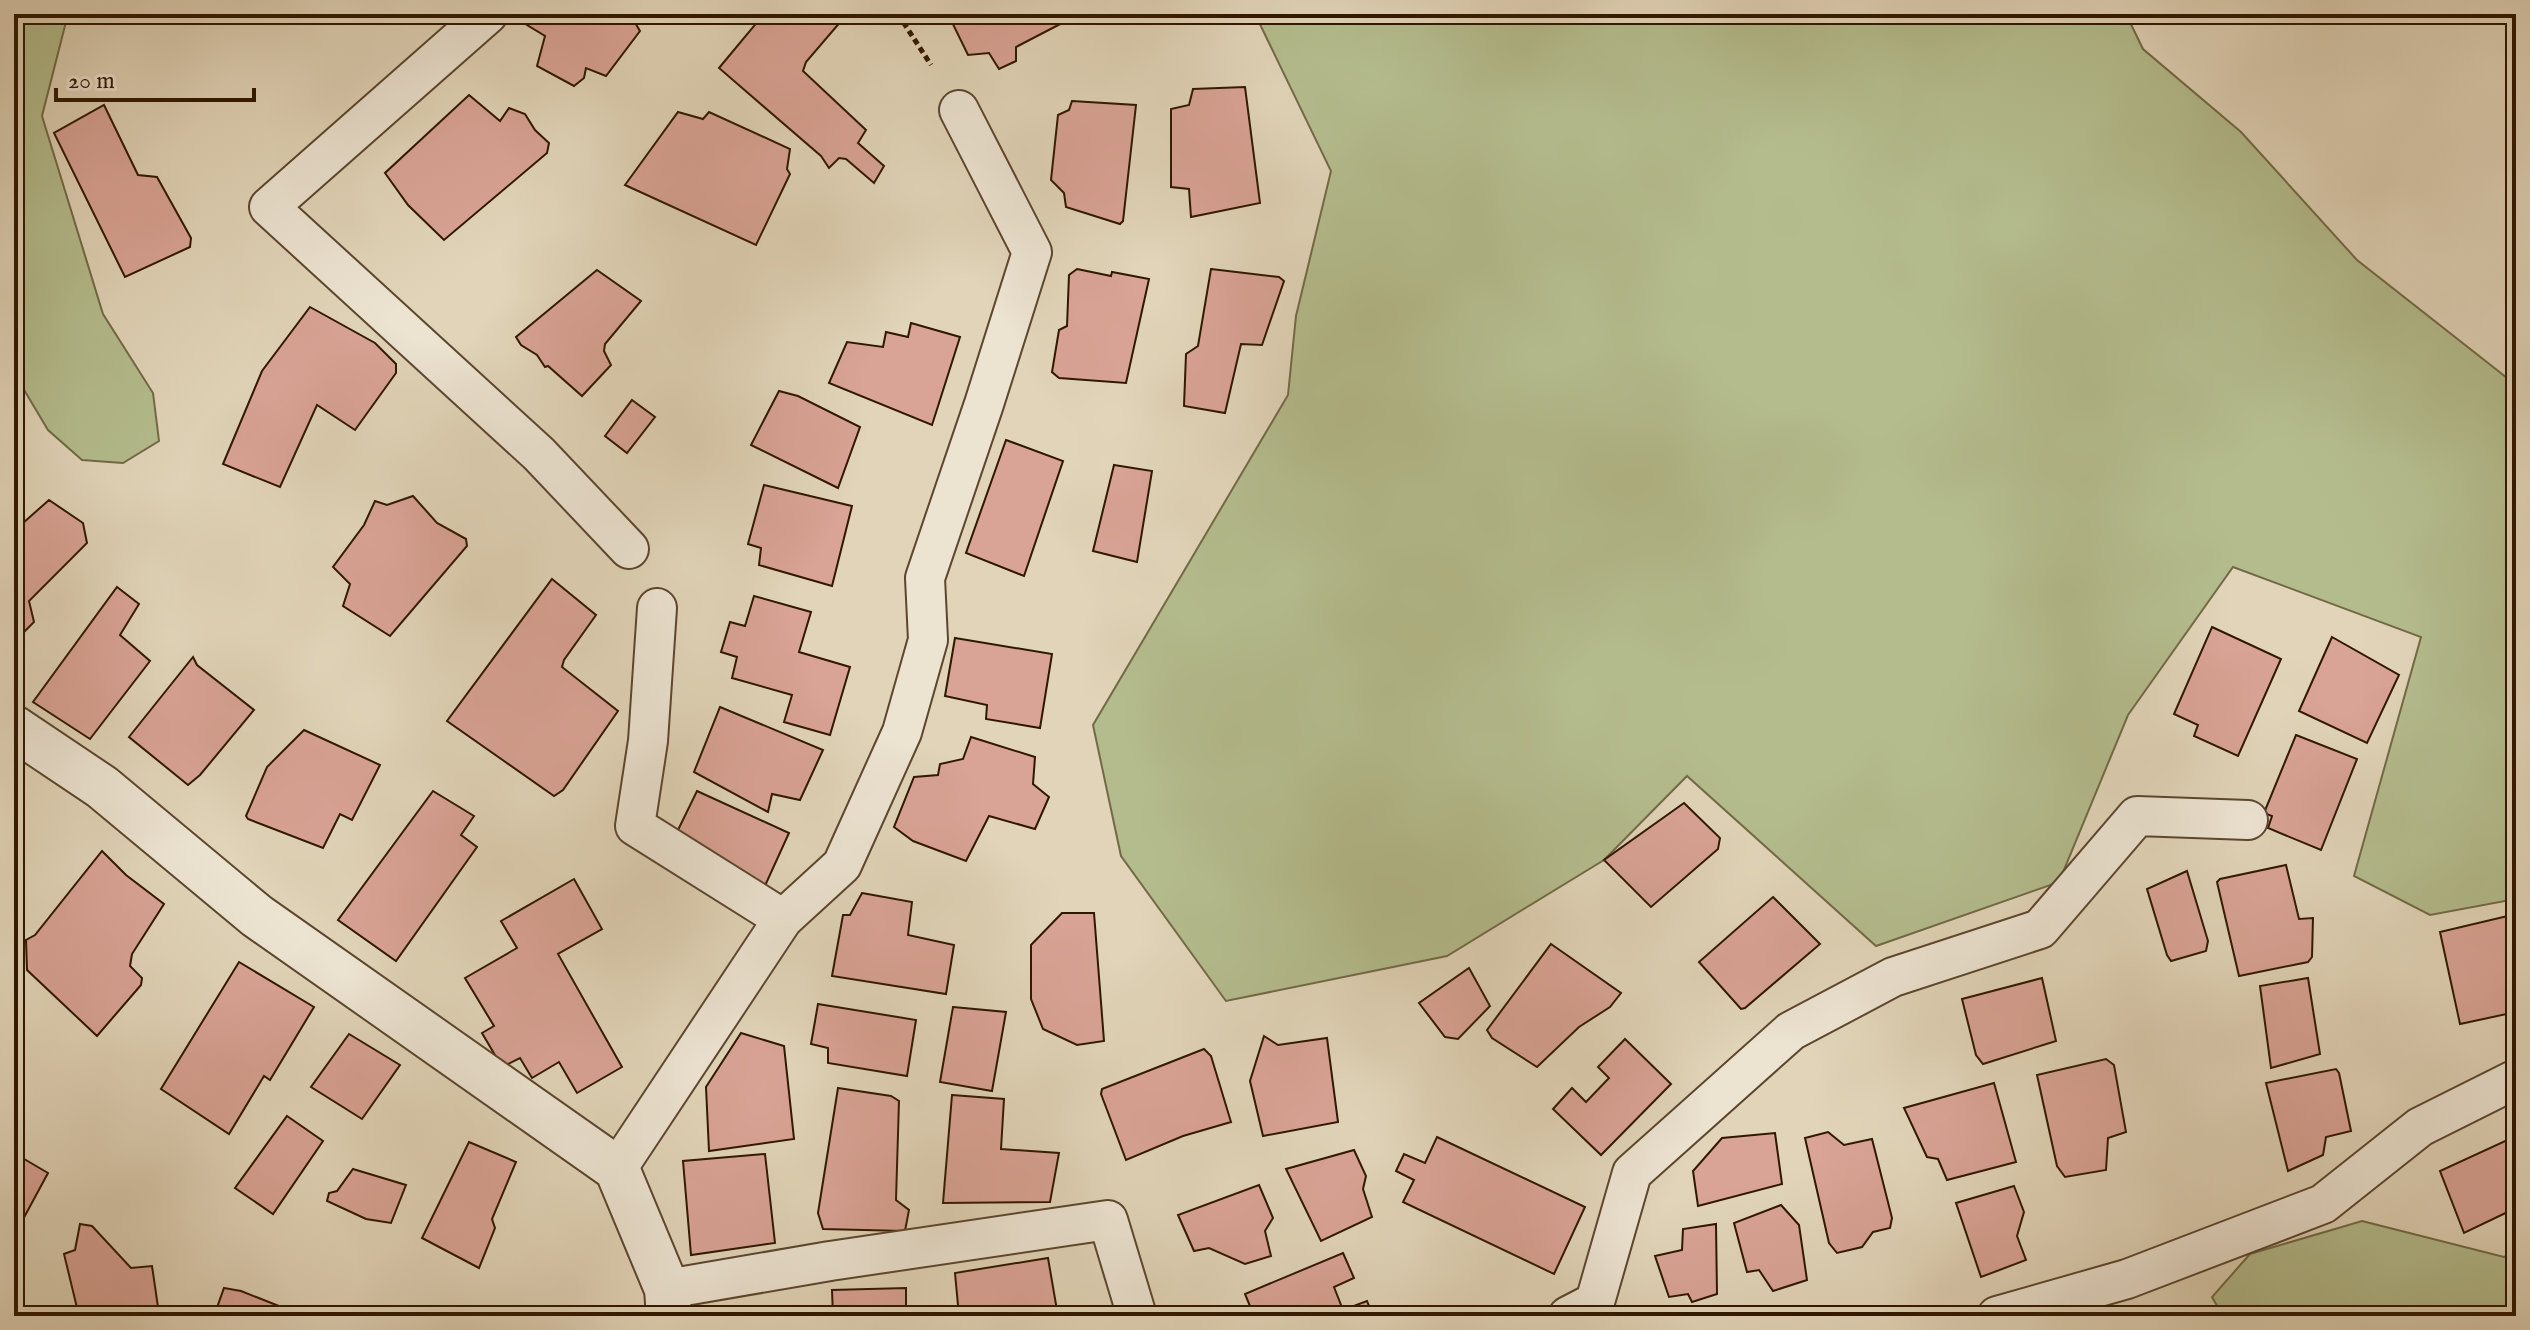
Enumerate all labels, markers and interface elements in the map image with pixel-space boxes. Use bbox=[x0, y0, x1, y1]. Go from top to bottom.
scale bar bbox=[56, 52, 254, 102]
text: 20 m bbox=[68, 66, 115, 97]

